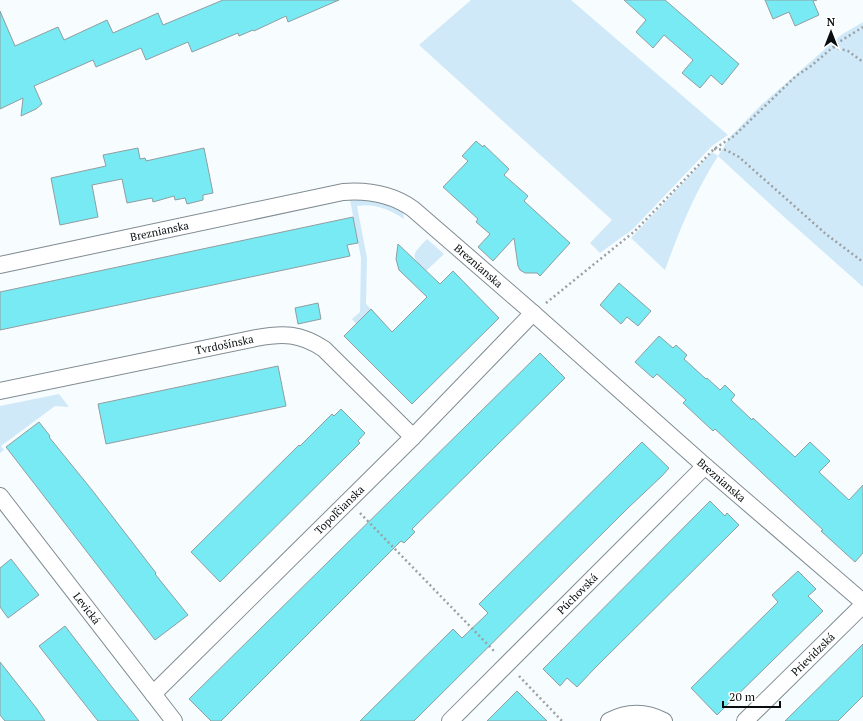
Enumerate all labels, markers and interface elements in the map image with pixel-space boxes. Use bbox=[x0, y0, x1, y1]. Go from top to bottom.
north arrow bbox=[811, 12, 851, 52]
text: N bbox=[827, 15, 836, 29]
street label: Breznianska bbox=[129, 218, 191, 244]
street label: Breznianska bbox=[451, 241, 506, 291]
street label: Tvrdošínska bbox=[194, 332, 255, 357]
street label: Breznianska bbox=[694, 455, 749, 505]
street label: Topoľčianska bbox=[311, 482, 367, 537]
street label: Púchovská bbox=[554, 570, 601, 617]
street label: Levická bbox=[70, 590, 104, 627]
street label: Prievidzská bbox=[788, 630, 838, 679]
scale bar bbox=[723, 683, 780, 709]
text: 20 m bbox=[729, 689, 756, 704]

